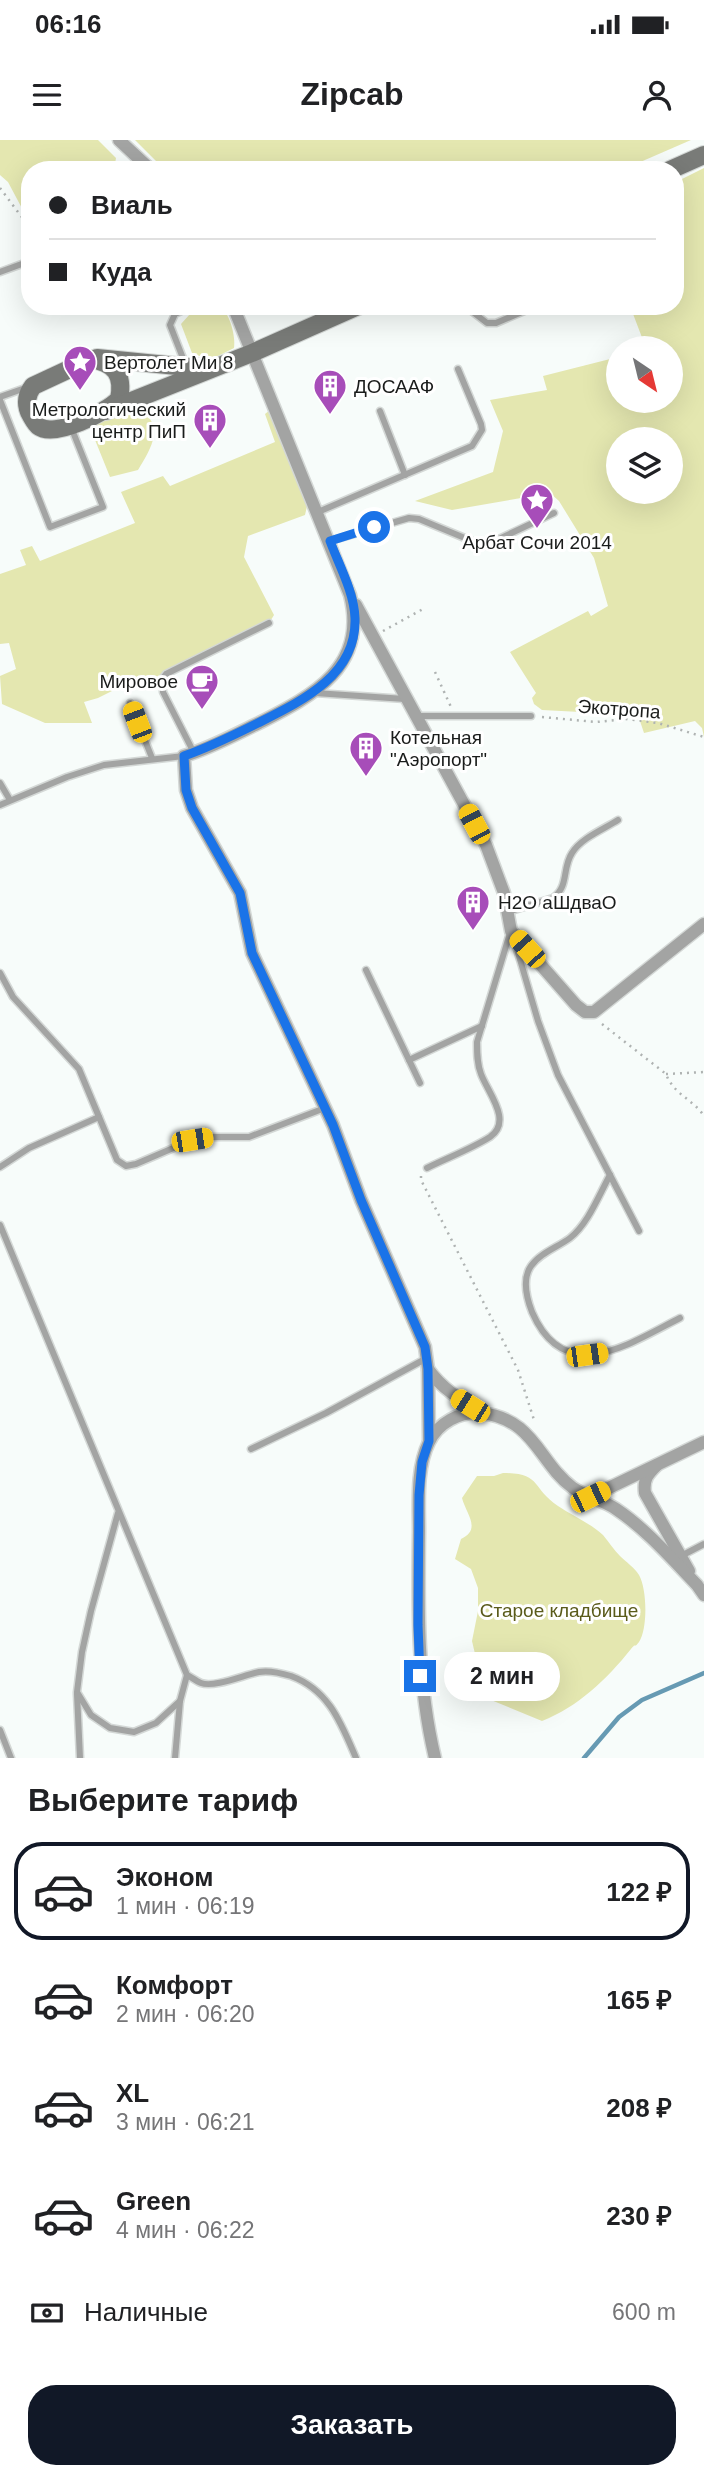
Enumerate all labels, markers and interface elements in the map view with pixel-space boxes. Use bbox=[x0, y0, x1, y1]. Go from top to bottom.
text: 06:16 bbox=[35, 9, 102, 39]
icon: menu bbox=[28, 76, 66, 114]
text: Zipcab bbox=[300, 76, 404, 112]
icon: person bbox=[638, 76, 676, 114]
text: Виаль bbox=[91, 190, 173, 220]
text: Куда bbox=[91, 257, 152, 287]
north arrow bbox=[606, 336, 682, 413]
map controls bbox=[606, 336, 683, 504]
place icon: Вертолет Ми 8 bbox=[61, 343, 99, 392]
place label: Вертолет Ми 8 bbox=[104, 352, 233, 373]
building icon: ДОСААФ bbox=[311, 367, 349, 416]
place label: ДОСААФ bbox=[354, 376, 434, 397]
place label: Метрологический центр ПиП bbox=[32, 399, 186, 442]
building icon: Метрологический центр ПиП bbox=[191, 401, 229, 450]
button: layers bbox=[606, 427, 683, 504]
place icon: Арбат Сочи 2014 bbox=[518, 481, 556, 530]
route start bbox=[358, 511, 390, 543]
place label: Арбат Сочи 2014 bbox=[462, 532, 612, 553]
cafe icon: Мировое bbox=[183, 662, 221, 711]
place label: Мировое bbox=[99, 671, 178, 692]
street label: Экотропа bbox=[577, 696, 662, 722]
car bbox=[120, 699, 155, 745]
place label: Котельная "Аэропорт" bbox=[390, 727, 487, 770]
building icon: Котельная "Аэропорт" bbox=[347, 729, 385, 778]
car bbox=[455, 801, 494, 847]
building icon: H2O аШдваО bbox=[454, 883, 492, 932]
place label: H2O аШдваО bbox=[498, 892, 617, 913]
car bbox=[506, 926, 549, 972]
car bbox=[170, 1126, 215, 1154]
car bbox=[565, 1342, 610, 1368]
car bbox=[447, 1386, 494, 1426]
car bbox=[567, 1478, 614, 1516]
park label: Старое кладбище bbox=[480, 1600, 638, 1621]
callout: 2 мин bbox=[444, 1652, 560, 1700]
route end bbox=[404, 1660, 436, 1692]
text: 2 мин bbox=[470, 1663, 534, 1689]
text: Выберите тариф bbox=[28, 1782, 298, 1818]
icon: car bbox=[32, 1860, 95, 1923]
text: Эконом bbox=[116, 1862, 214, 1892]
text: 122 ₽ bbox=[606, 1877, 672, 1907]
text: 1 мин · 06:19 bbox=[116, 1893, 255, 1919]
icon: car bbox=[32, 1968, 95, 2031]
text: Комфорт bbox=[116, 1970, 233, 2000]
text: 165 ₽ bbox=[606, 1985, 672, 2015]
text: 2 мин · 06:20 bbox=[116, 2001, 255, 2027]
icon: car bbox=[32, 2076, 95, 2139]
text: XL bbox=[116, 2078, 149, 2108]
text: 208 ₽ bbox=[606, 2093, 672, 2123]
text: 3 мин · 06:21 bbox=[116, 2109, 255, 2135]
icon: car bbox=[32, 2184, 95, 2247]
text: Green bbox=[116, 2186, 191, 2216]
text: 230 ₽ bbox=[606, 2201, 672, 2231]
text: 4 мин · 06:22 bbox=[116, 2217, 255, 2243]
icon: cash bbox=[28, 2294, 66, 2332]
text: Наличные bbox=[84, 2297, 208, 2327]
text: 600 m bbox=[612, 2299, 676, 2325]
button: Заказать bbox=[28, 2385, 676, 2465]

